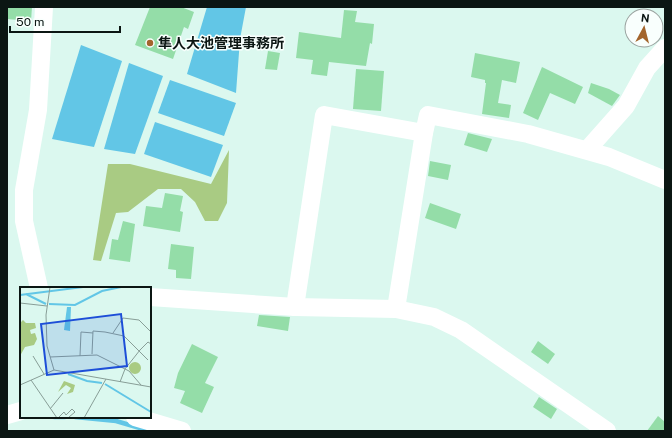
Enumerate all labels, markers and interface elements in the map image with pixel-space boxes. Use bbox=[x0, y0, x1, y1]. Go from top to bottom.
scale bar bbox=[10, 8, 120, 34]
north arrow bbox=[624, 8, 664, 48]
text: N bbox=[640, 12, 650, 25]
text: 50 m bbox=[16, 15, 44, 29]
place label: 隼人大池管理事務所 bbox=[158, 35, 284, 51]
marker: 隼人大池管理事務所 bbox=[145, 38, 155, 48]
inset map bbox=[20, 287, 151, 418]

